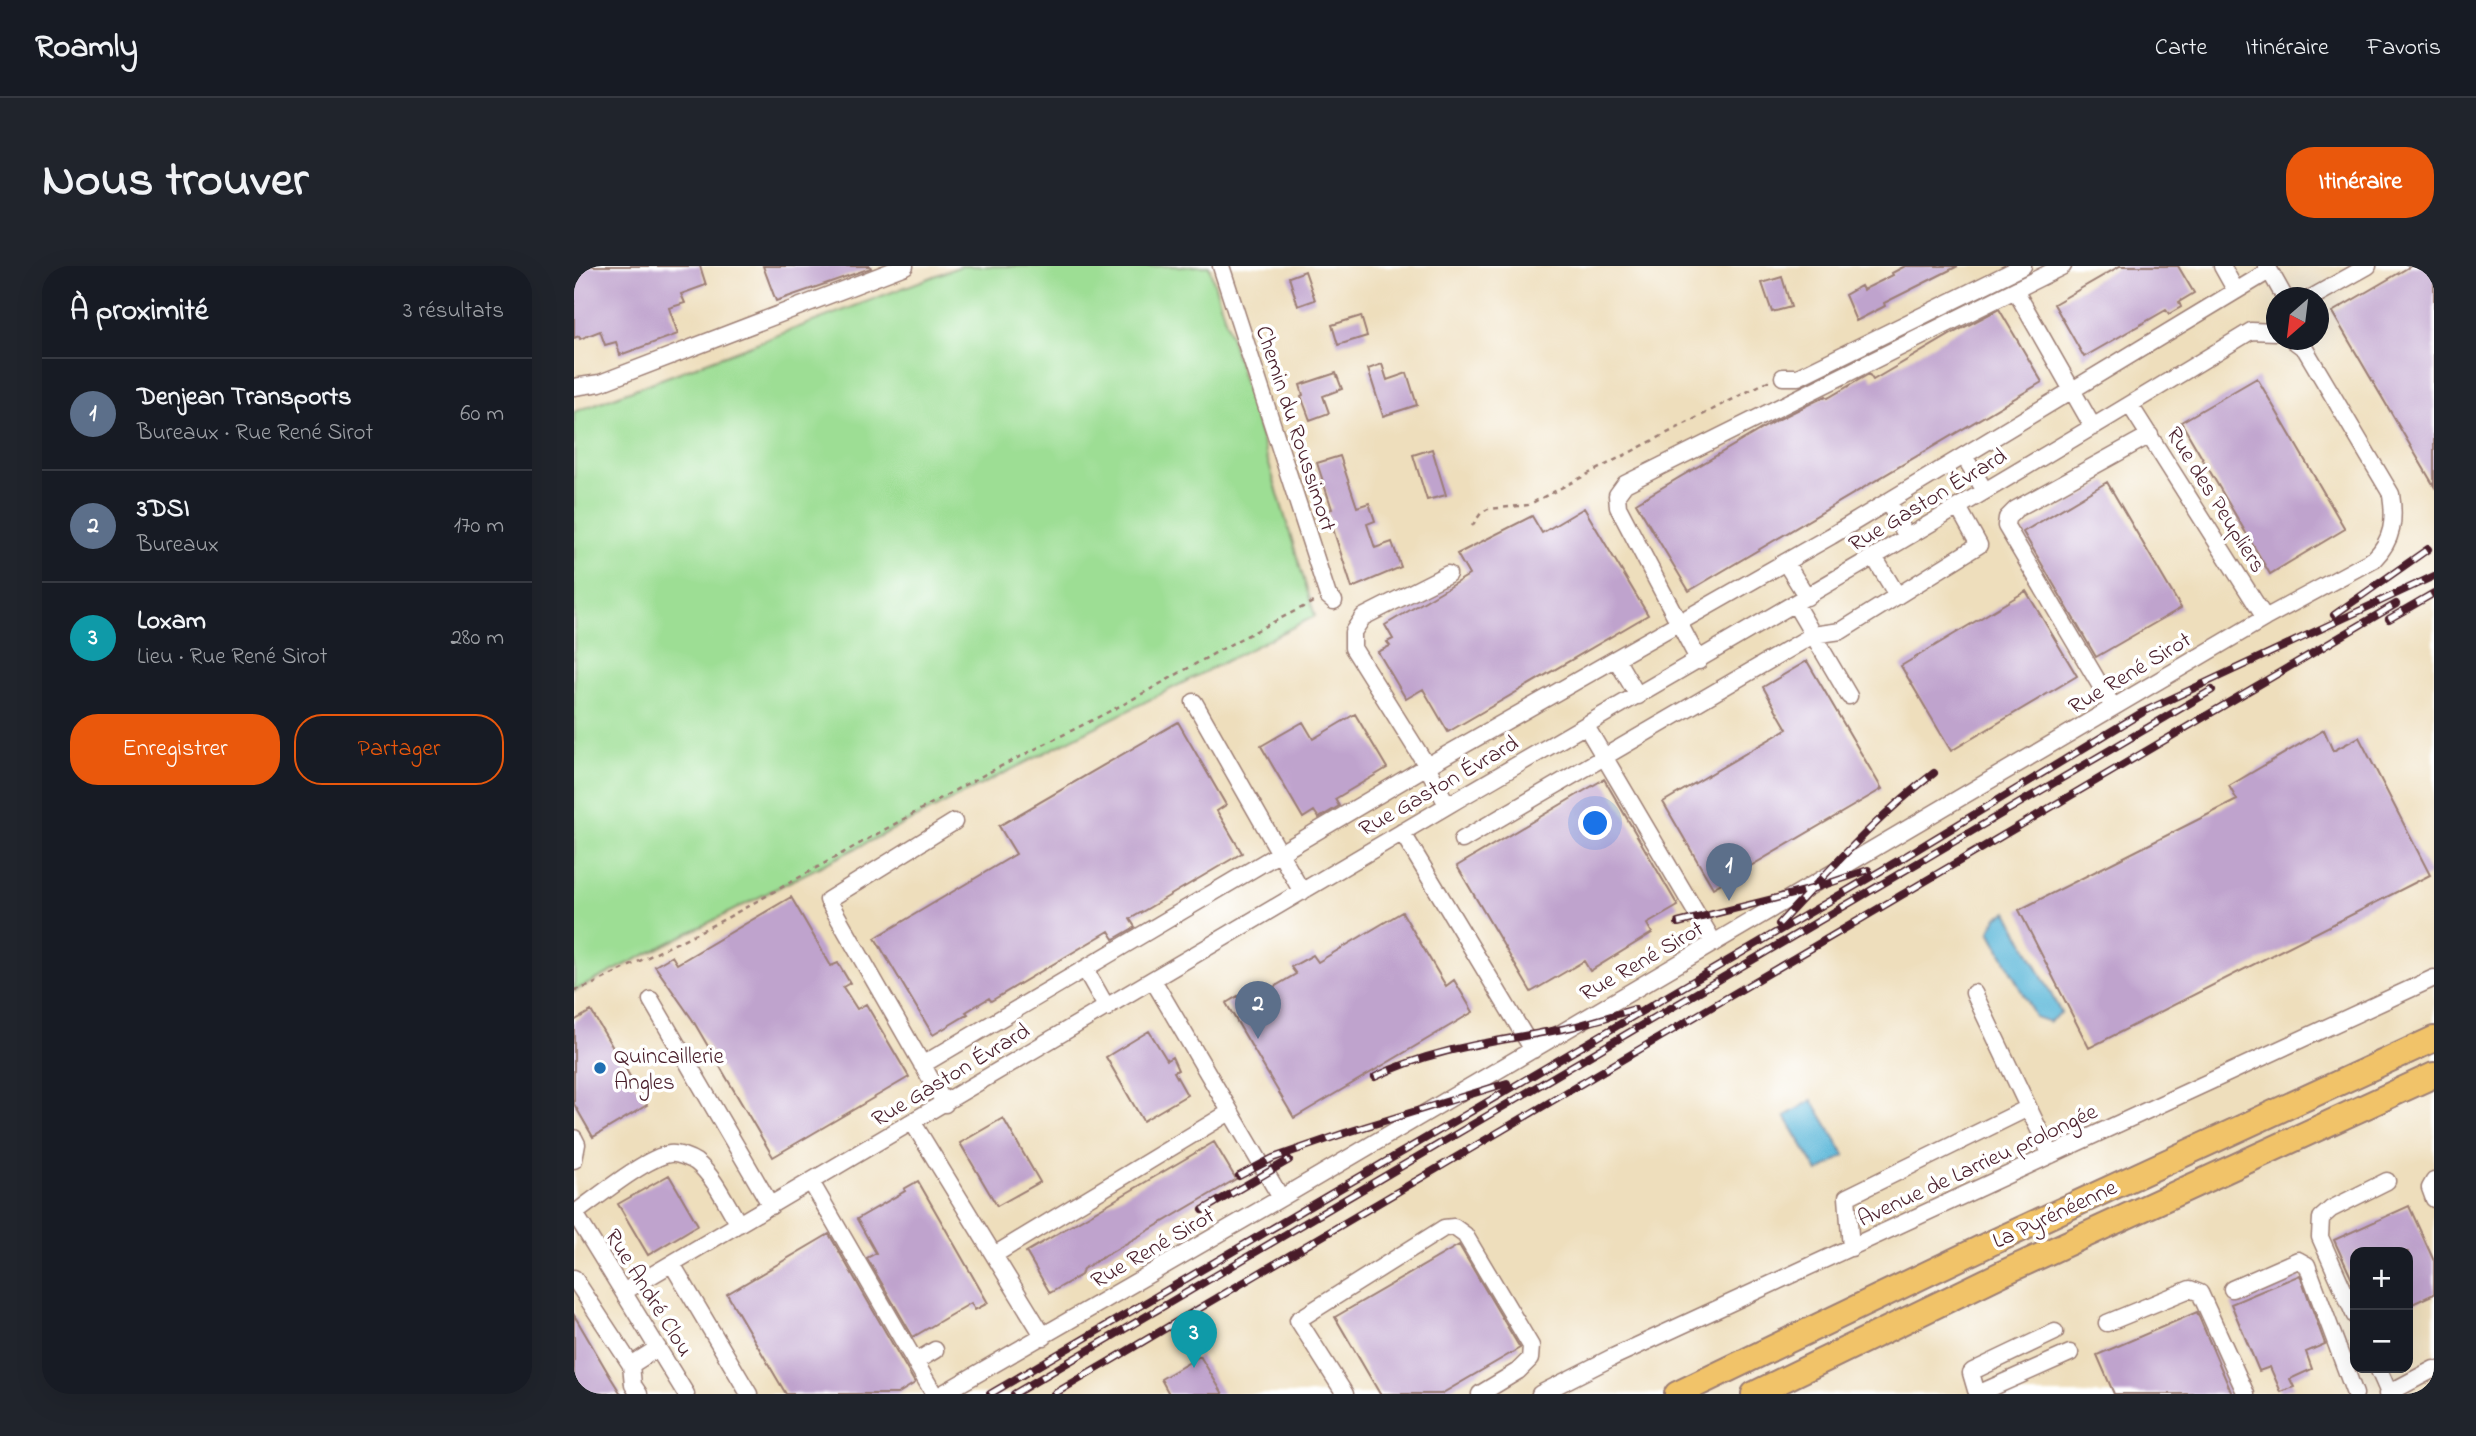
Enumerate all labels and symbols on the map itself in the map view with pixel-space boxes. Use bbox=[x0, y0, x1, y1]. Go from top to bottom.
north arrow bbox=[2266, 287, 2329, 350]
street label: Chemin du Roussimort bbox=[1246, 322, 1344, 536]
street label: Rue des Peupliers bbox=[2157, 421, 2273, 580]
street label: Rue Gaston Évrard bbox=[1843, 441, 2014, 562]
street label: Rue René Sirot bbox=[2063, 624, 2198, 724]
street label: Rue Gaston Évrard bbox=[1353, 728, 1525, 846]
your location bbox=[1578, 806, 1612, 840]
pin: 1 bbox=[1706, 843, 1752, 901]
street label: Rue René Sirot bbox=[1574, 913, 1710, 1011]
pin: 2 bbox=[1235, 981, 1281, 1039]
street label: Rue Gaston Évrard bbox=[866, 1016, 1037, 1137]
place label: Quincaillerie Angles bbox=[614, 1041, 724, 1101]
marker: Quincaillerie Angles bbox=[592, 1060, 608, 1076]
street label: Avenue de Larrieu prolongée bbox=[1853, 1096, 2104, 1237]
street label: La Pyrénéenne bbox=[1987, 1172, 2124, 1260]
street label: Rue René Sirot bbox=[1085, 1200, 1221, 1298]
street label: Rue André Clou bbox=[595, 1223, 700, 1364]
pin: 3 bbox=[1171, 1310, 1217, 1368]

